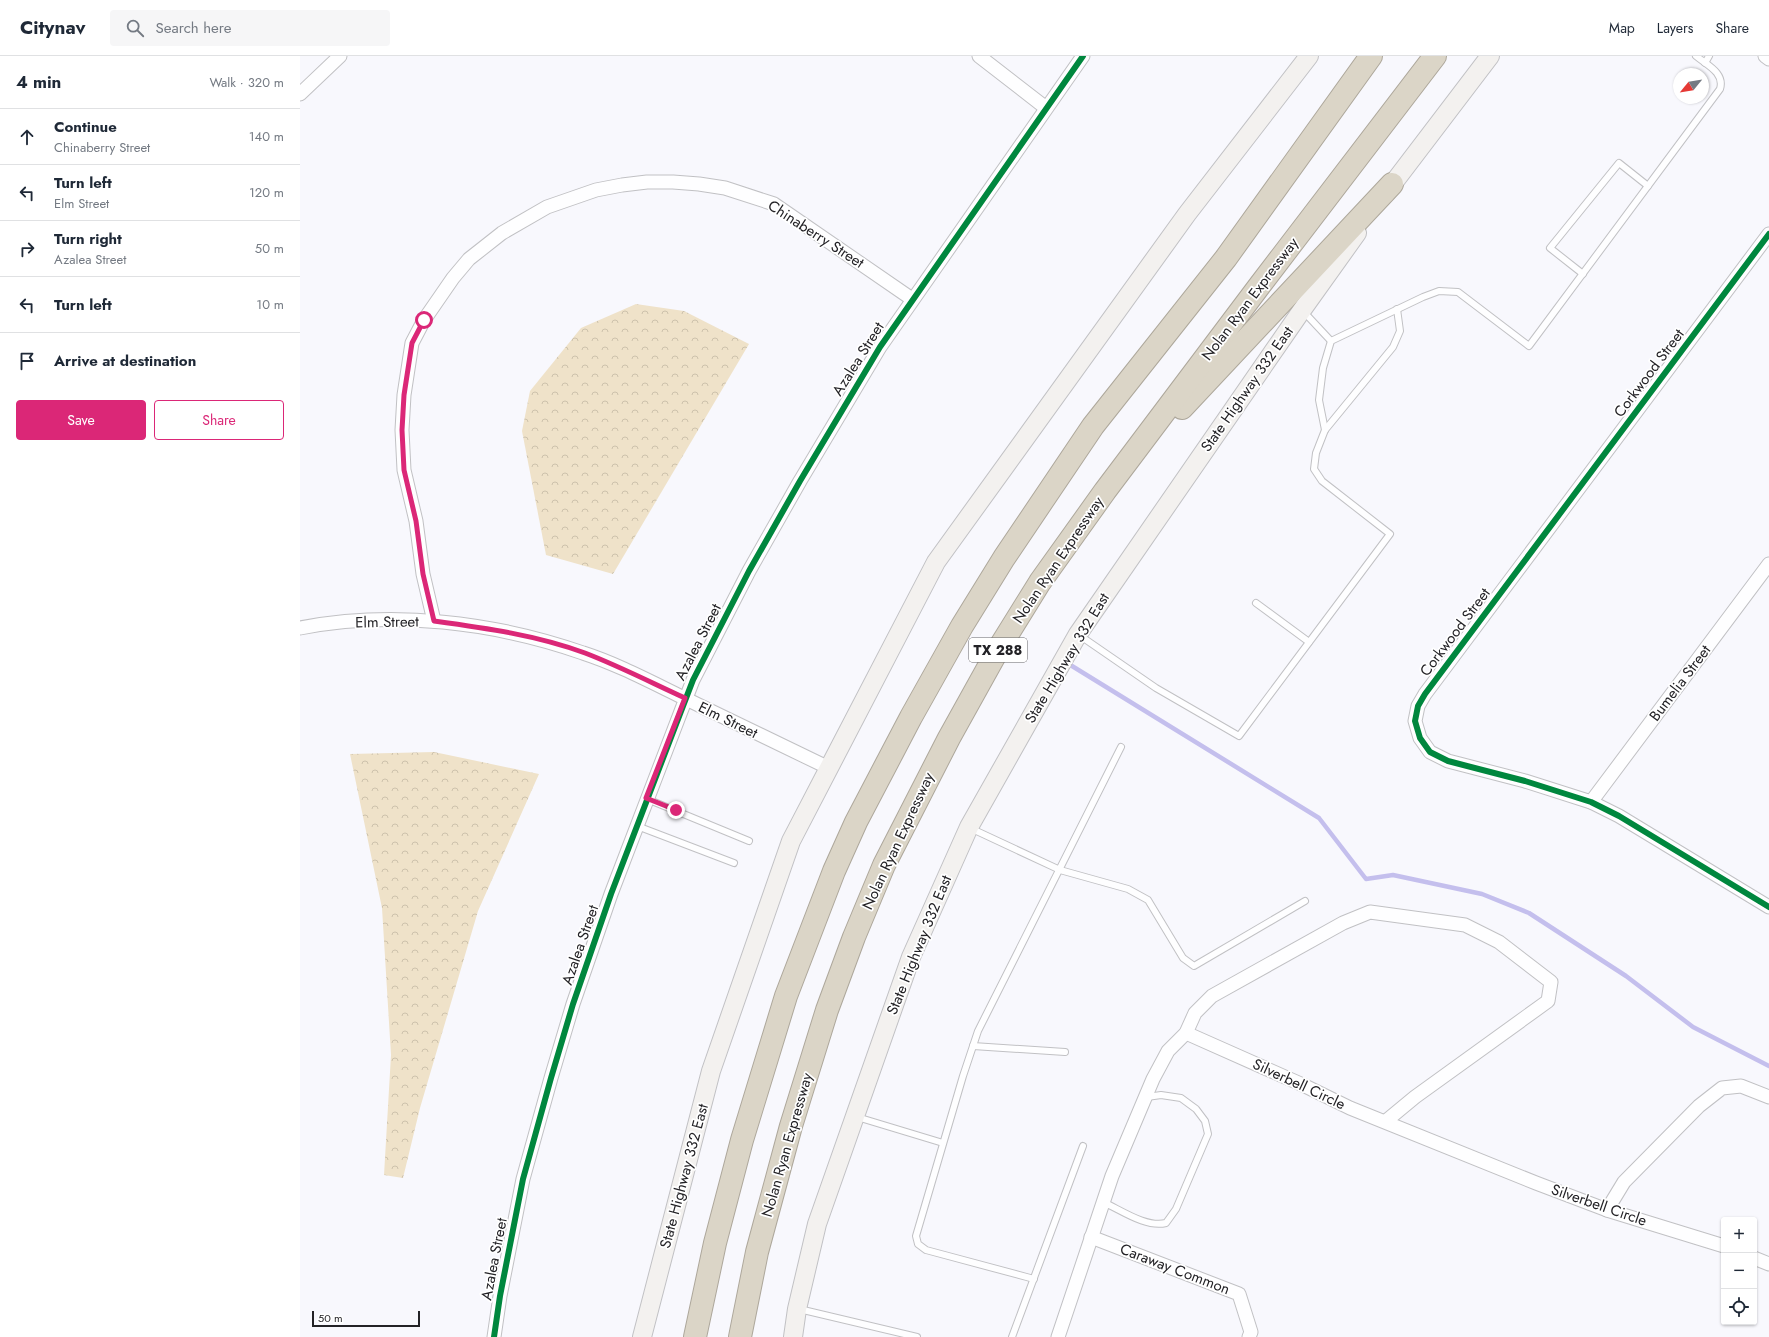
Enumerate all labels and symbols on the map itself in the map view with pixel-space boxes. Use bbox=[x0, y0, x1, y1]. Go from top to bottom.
north arrow bbox=[1673, 68, 1709, 104]
street label: Chinaberry Street bbox=[763, 195, 869, 274]
street label: Nolan Ryan Expressway bbox=[1196, 233, 1304, 365]
route start bbox=[415, 311, 433, 329]
street label: Azalea Street bbox=[827, 317, 890, 400]
street label: State Highway 332 East bbox=[1195, 321, 1299, 456]
street label: Corkwood Street bbox=[1608, 324, 1690, 422]
street label: Nolan Ryan Expressway bbox=[1007, 492, 1109, 628]
street label: Corkwood Street bbox=[1414, 583, 1496, 681]
street label: State Highway 332 East bbox=[1019, 588, 1115, 727]
street label: Azalea Street bbox=[669, 599, 727, 684]
street label: Elm Street bbox=[355, 610, 419, 634]
road number: TX 288 bbox=[969, 638, 1027, 662]
street label: Bumelia Street bbox=[1644, 640, 1716, 726]
street label: Elm Street bbox=[695, 696, 762, 744]
street label: Nolan Ryan Expressway bbox=[857, 768, 940, 913]
route end bbox=[667, 801, 685, 819]
street label: State Highway 332 East bbox=[881, 872, 957, 1018]
street label: Azalea Street bbox=[556, 902, 604, 988]
street label: Silverbell Circle bbox=[1249, 1053, 1349, 1115]
street label: Nolan Ryan Expressway bbox=[756, 1070, 818, 1220]
street label: State Highway 332 East bbox=[654, 1101, 714, 1251]
street label: Silverbell Circle bbox=[1548, 1178, 1650, 1232]
street label: Azalea Street bbox=[475, 1216, 513, 1302]
street label: Caraway Common bbox=[1117, 1238, 1233, 1300]
scale bar bbox=[312, 1309, 420, 1328]

